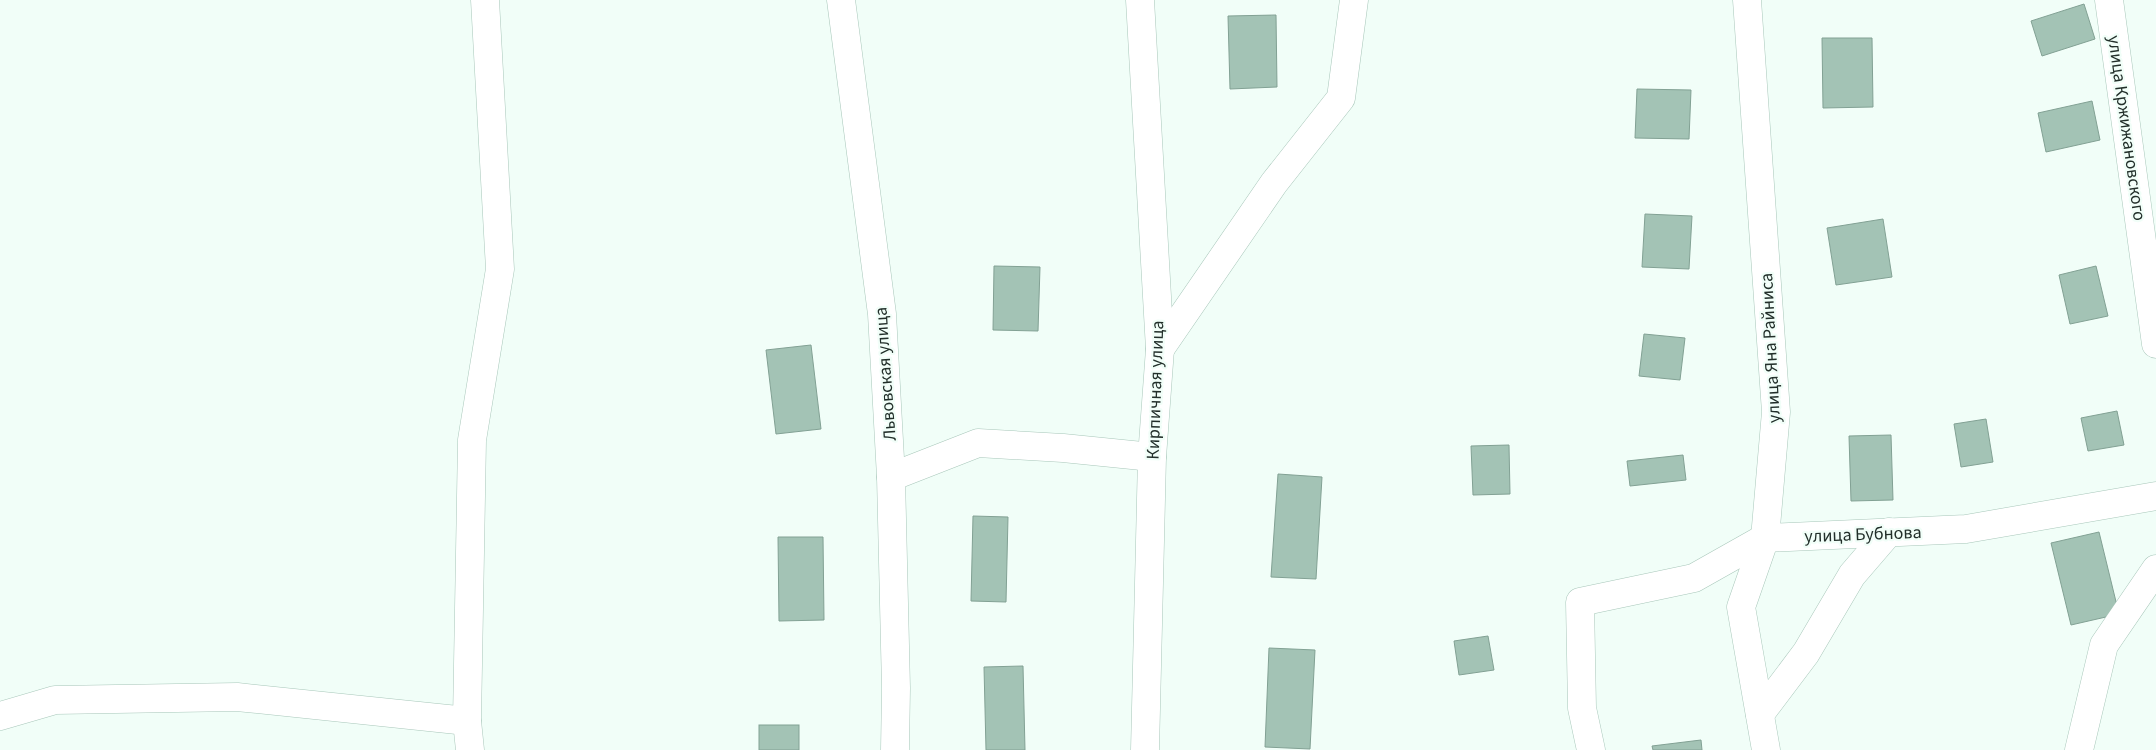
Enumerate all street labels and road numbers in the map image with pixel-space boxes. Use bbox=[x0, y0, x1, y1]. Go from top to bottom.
street label: улица Кржижановского bbox=[2101, 34, 2152, 222]
street label: улица Яна Райниса bbox=[1754, 272, 1787, 424]
street label: Львовская улица bbox=[868, 306, 903, 442]
street label: Кирпичная улица bbox=[1141, 320, 1170, 460]
street label: улица Бубнова bbox=[1804, 520, 1922, 549]

